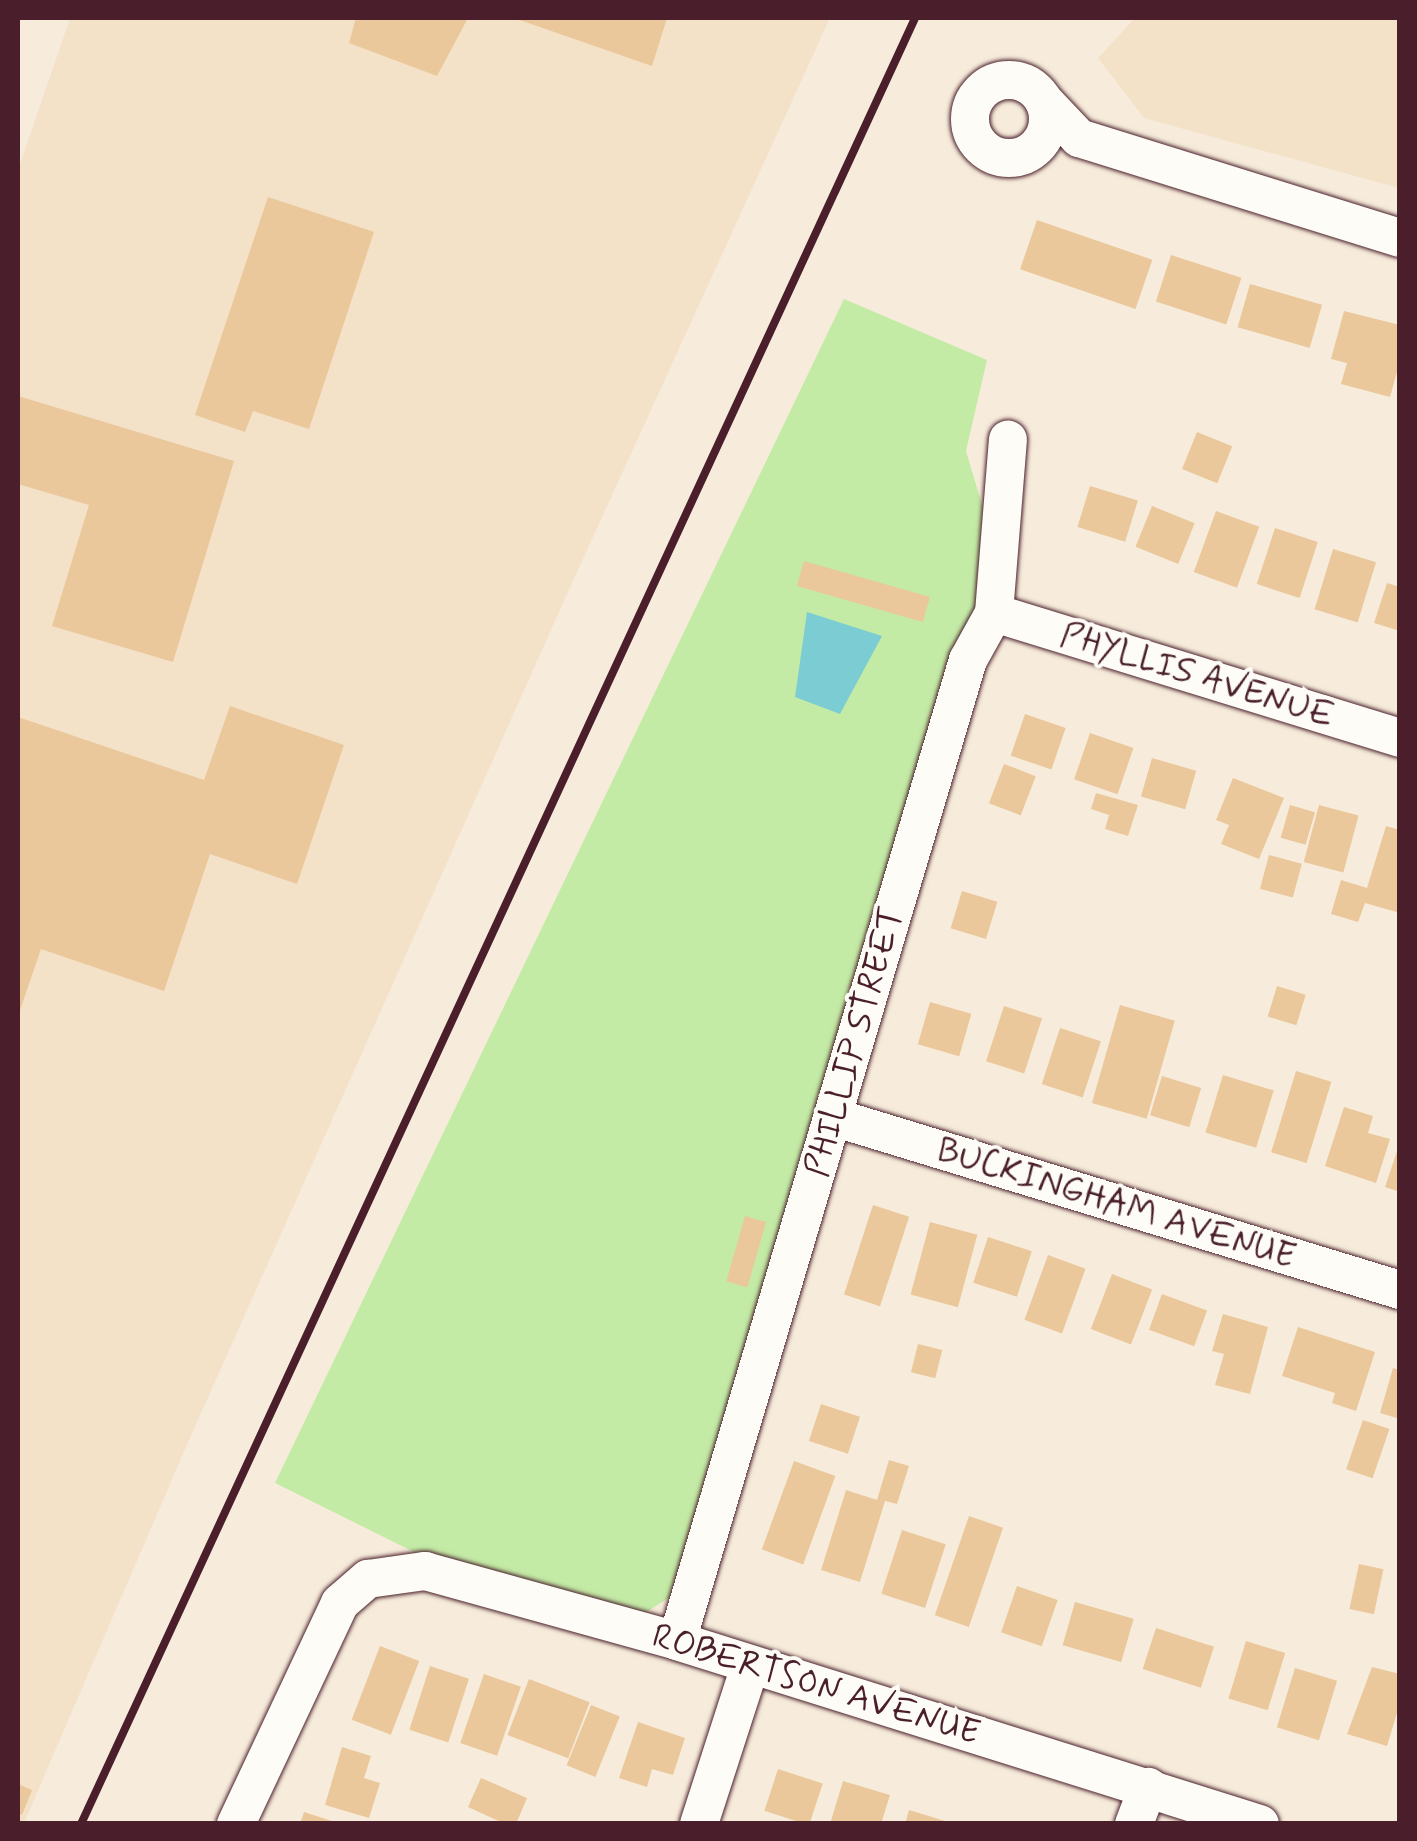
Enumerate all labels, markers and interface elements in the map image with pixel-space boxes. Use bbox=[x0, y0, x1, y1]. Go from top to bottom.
street label: PHYLLIS AVENUE bbox=[1055, 614, 1339, 738]
street label: PHILLIP STREET bbox=[796, 900, 914, 1184]
street label: BUCKINGHAM AVENUE bbox=[931, 1129, 1301, 1279]
street label: ROBERTSON AVENUE bbox=[647, 1615, 985, 1755]

